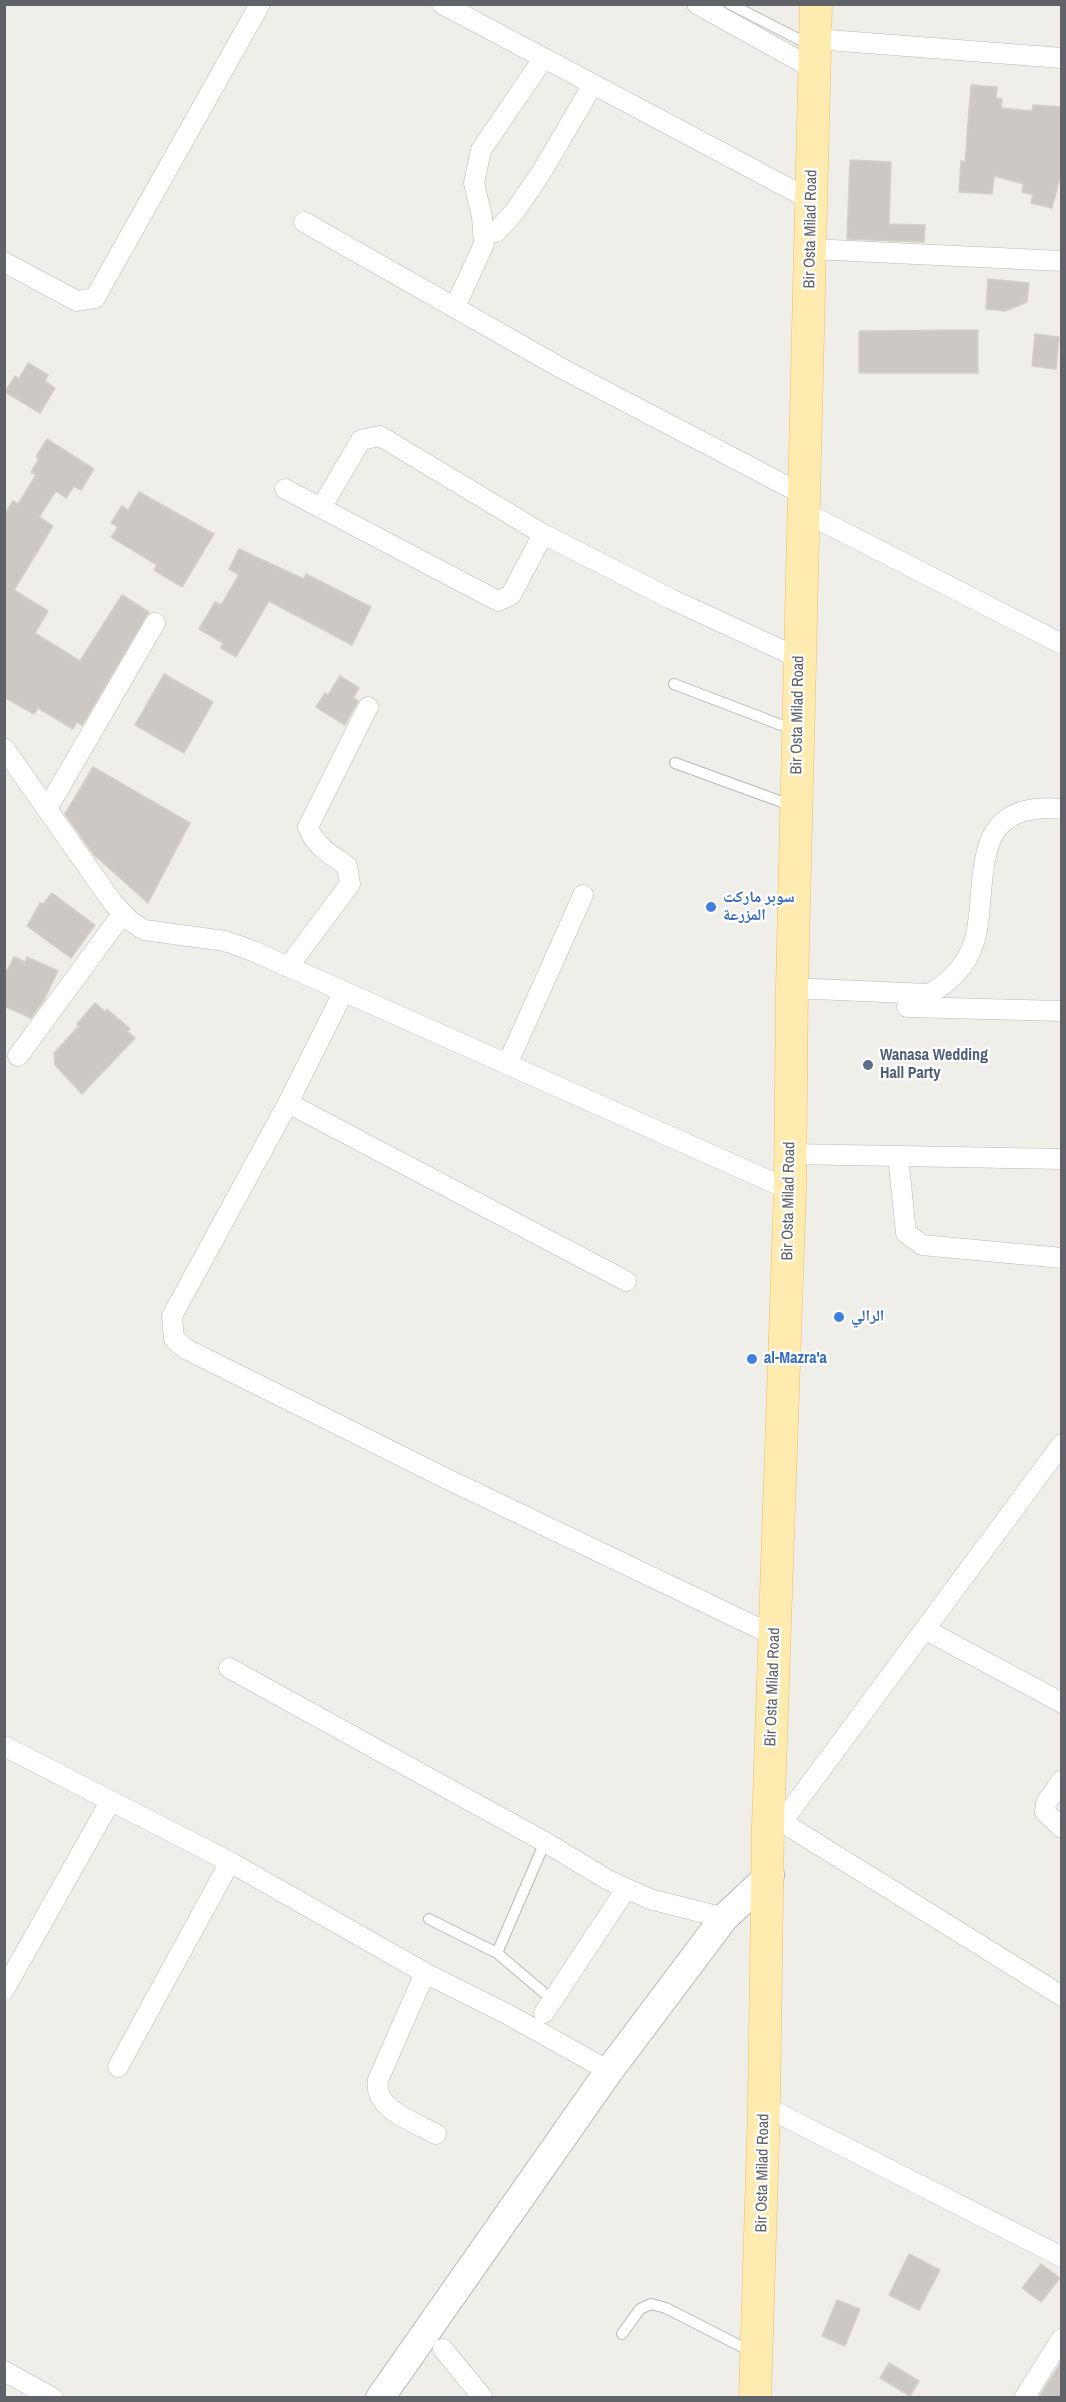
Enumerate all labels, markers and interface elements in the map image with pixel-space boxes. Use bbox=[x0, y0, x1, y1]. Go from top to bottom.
street label: Bir Osta Milad Road bbox=[800, 169, 822, 289]
street label: Bir Osta Milad Road bbox=[787, 655, 809, 775]
place label: سوبر ماركت المزرعة bbox=[723, 888, 795, 926]
marker: سوبر ماركت المزرعة bbox=[704, 900, 718, 914]
place label: Wanasa Wedding Hall Party bbox=[880, 1046, 988, 1084]
marker: Wanasa Wedding Hall Party bbox=[861, 1058, 875, 1072]
street label: Bir Osta Milad Road bbox=[778, 1141, 800, 1261]
place label: الرالي bbox=[851, 1307, 884, 1327]
marker: الرالي bbox=[832, 1310, 846, 1324]
place label: al-Mazra'a bbox=[764, 1349, 827, 1369]
marker: al-Mazra'a bbox=[745, 1352, 759, 1366]
street label: Bir Osta Milad Road bbox=[761, 1627, 785, 1747]
street label: Bir Osta Milad Road bbox=[752, 2113, 774, 2233]

